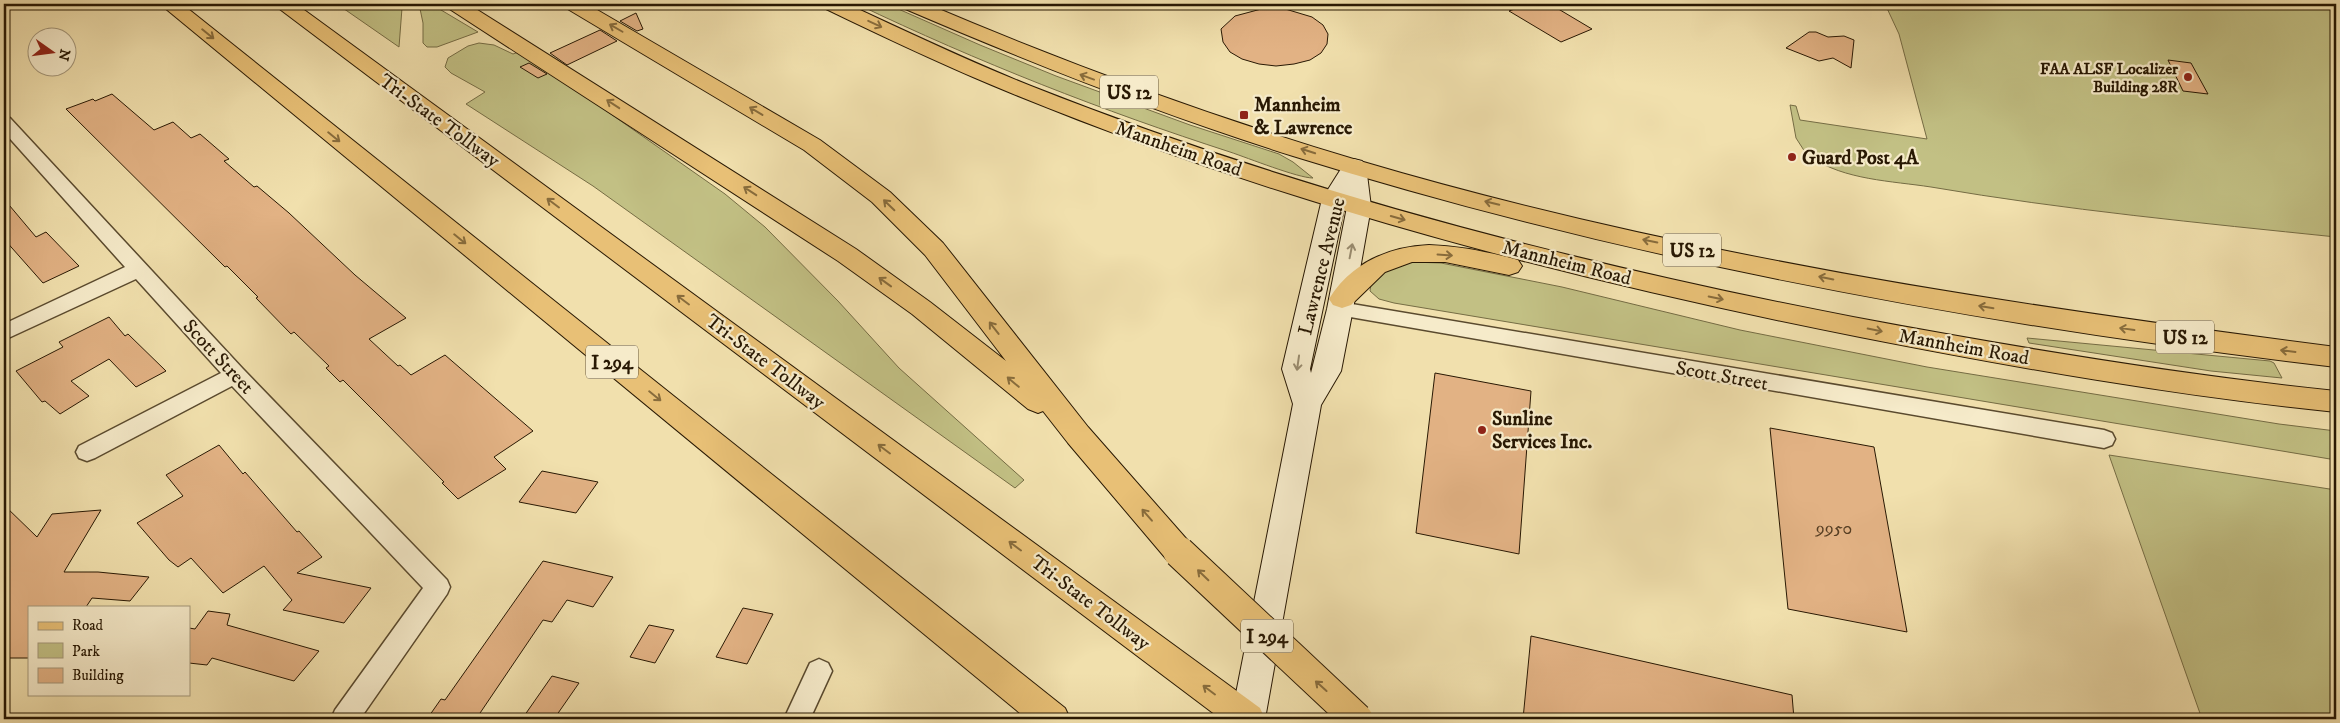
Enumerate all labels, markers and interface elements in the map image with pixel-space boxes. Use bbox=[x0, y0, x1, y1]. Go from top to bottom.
one-way arrow bbox=[867, 20, 882, 30]
one-way arrow bbox=[610, 23, 624, 33]
north arrow bbox=[28, 28, 78, 78]
one-way arrow bbox=[201, 29, 214, 40]
text: N bbox=[53, 47, 74, 63]
place label: FAA ALSF Localizer Building 28R bbox=[2040, 59, 2179, 97]
street label: Tri-State Tollway bbox=[374, 69, 505, 174]
marker: FAA ALSF Localizer Building 28R bbox=[2182, 71, 2194, 83]
one-way arrow bbox=[1080, 72, 1096, 81]
road number: US 12 bbox=[1100, 75, 1158, 108]
place label: Mannheim & Lawrence bbox=[1254, 93, 1353, 141]
one-way arrow bbox=[607, 98, 621, 108]
one-way arrow bbox=[750, 106, 764, 116]
marker: Mannheim & Lawrence bbox=[1238, 109, 1250, 121]
street label: Mannheim Road bbox=[1112, 116, 1245, 183]
one-way arrow bbox=[327, 131, 340, 142]
one-way arrow bbox=[1300, 146, 1316, 156]
place label: Guard Post 4A bbox=[1802, 146, 1920, 171]
marker: Guard Post 4A bbox=[1786, 151, 1798, 163]
one-way arrow bbox=[744, 186, 758, 196]
street label: Lawrence Avenue bbox=[1293, 195, 1352, 338]
one-way arrow bbox=[546, 198, 560, 208]
one-way arrow bbox=[1485, 198, 1501, 207]
one-way arrow bbox=[882, 199, 895, 211]
one-way arrow bbox=[1389, 213, 1405, 223]
one-way arrow bbox=[454, 233, 467, 244]
road number: US 12 bbox=[1663, 234, 1721, 266]
street label: Mannheim Road bbox=[1499, 235, 1634, 292]
one-way arrow bbox=[1643, 236, 1659, 245]
one-way arrow bbox=[1347, 244, 1356, 260]
one-way arrow bbox=[1437, 250, 1453, 259]
one-way arrow bbox=[1819, 273, 1835, 282]
one-way arrow bbox=[878, 277, 892, 287]
one-way arrow bbox=[1707, 294, 1723, 303]
one-way arrow bbox=[676, 295, 690, 305]
one-way arrow bbox=[1979, 302, 1995, 312]
street label: Tri-State Tollway bbox=[700, 309, 830, 416]
street label: Scott Street bbox=[177, 314, 259, 400]
one-way arrow bbox=[989, 321, 1000, 334]
road number: US 12 bbox=[2156, 321, 2214, 354]
street label: Mannheim Road bbox=[1896, 324, 2031, 371]
one-way arrow bbox=[2119, 324, 2135, 334]
one-way arrow bbox=[1867, 326, 1883, 336]
road number: I 294 bbox=[586, 346, 638, 378]
one-way arrow bbox=[2280, 346, 2296, 356]
one-way arrow bbox=[1293, 354, 1303, 370]
street label: Scott Street bbox=[1674, 356, 1770, 397]
one-way arrow bbox=[1007, 376, 1020, 387]
one-way arrow bbox=[648, 391, 661, 402]
place label: Sunline Services Inc. bbox=[1492, 407, 1593, 455]
marker: Sunline Services Inc. bbox=[1476, 424, 1488, 436]
one-way arrow bbox=[877, 444, 891, 454]
one-way arrow bbox=[1141, 509, 1152, 522]
house number: 9950 bbox=[1815, 518, 1852, 540]
one-way arrow bbox=[1009, 540, 1022, 551]
street label: Tri-State Tollway bbox=[1025, 550, 1155, 657]
one-way arrow bbox=[1196, 569, 1209, 581]
legend bbox=[28, 606, 190, 696]
text: Road bbox=[72, 616, 104, 635]
road number: I 294 bbox=[1241, 620, 1293, 652]
text: Park bbox=[72, 642, 101, 661]
text: Building bbox=[72, 666, 124, 685]
one-way arrow bbox=[1315, 681, 1328, 692]
one-way arrow bbox=[1202, 685, 1216, 695]

